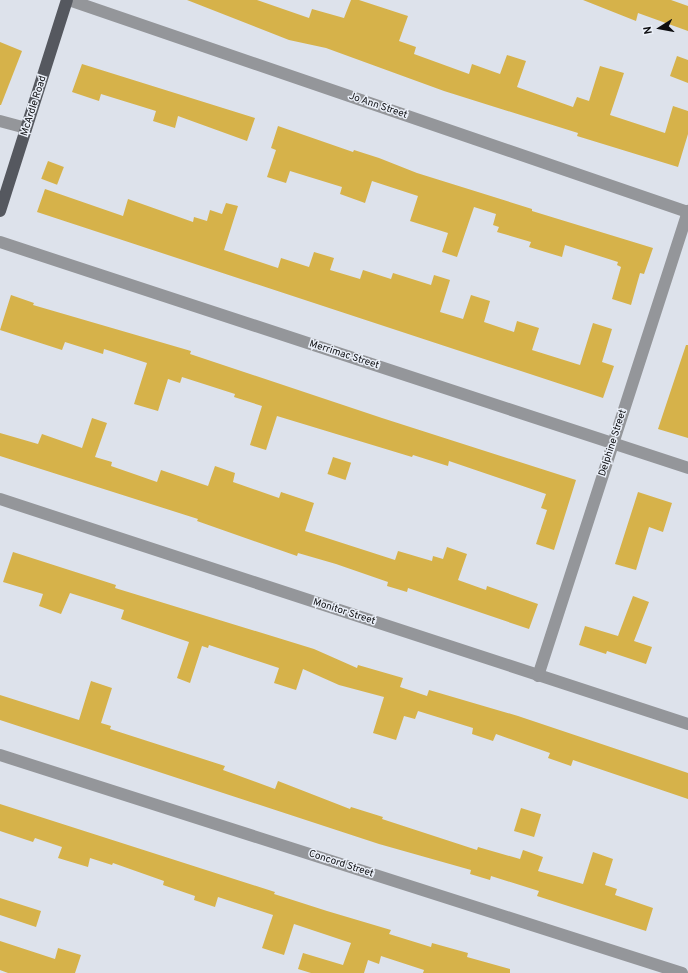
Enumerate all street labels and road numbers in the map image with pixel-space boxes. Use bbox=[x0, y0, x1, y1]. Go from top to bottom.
street label: McArdle Road bbox=[19, 74, 49, 138]
street label: Jo Ann Street bbox=[347, 90, 409, 122]
street label: Merrimac Street bbox=[308, 338, 380, 372]
street label: Delphine Street bbox=[597, 408, 629, 478]
street label: Monitor Street bbox=[311, 596, 377, 628]
street label: Concord Street bbox=[307, 848, 375, 880]

